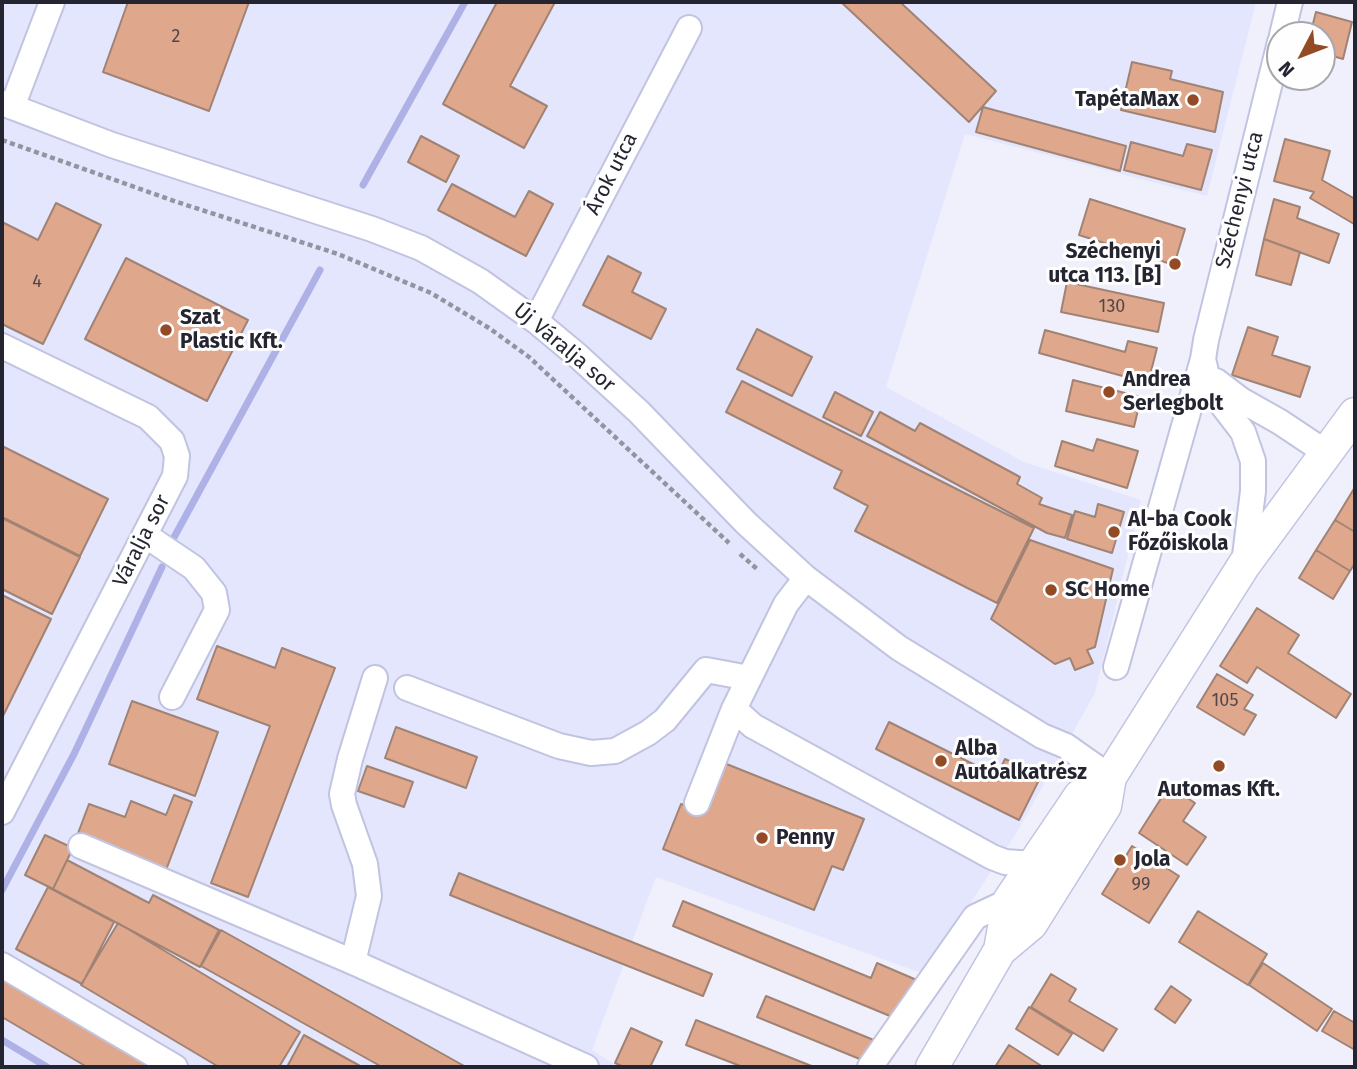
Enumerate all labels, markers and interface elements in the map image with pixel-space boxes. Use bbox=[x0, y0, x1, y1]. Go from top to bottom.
north arrow bbox=[1266, 21, 1336, 91]
house number: 2 bbox=[172, 26, 180, 48]
text: N bbox=[1274, 57, 1299, 81]
place label: TapétaMax bbox=[1075, 87, 1179, 113]
marker: TapétaMax bbox=[1185, 92, 1201, 108]
street label: Árok utca bbox=[581, 129, 643, 219]
street label: Széchenyi utca bbox=[1211, 129, 1269, 271]
place label: Széchenyi utca 113. [B] bbox=[1048, 239, 1161, 289]
marker: Széchenyi utca 113. [B] bbox=[1167, 256, 1183, 272]
house number: 4 bbox=[32, 271, 42, 293]
house number: 130 bbox=[1099, 296, 1125, 318]
street label: Új Váralja sor bbox=[508, 298, 620, 398]
place label: Szat Plastic Kft. bbox=[180, 305, 283, 355]
marker: Szat Plastic Kft. bbox=[158, 322, 174, 338]
place label: Andrea Serlegbolt bbox=[1123, 367, 1223, 417]
marker: Andrea Serlegbolt bbox=[1101, 384, 1117, 400]
street label: Váralja sor bbox=[108, 491, 176, 591]
place label: Al-ba Cook Főzőiskola bbox=[1128, 507, 1232, 557]
marker: Al-ba Cook Főzőiskola bbox=[1106, 524, 1122, 540]
place label: SC Home bbox=[1065, 577, 1150, 603]
marker: SC Home bbox=[1043, 582, 1059, 598]
house number: 105 bbox=[1212, 690, 1238, 712]
place label: Alba Autóalkatrész bbox=[955, 736, 1087, 786]
marker: Alba Autóalkatrész bbox=[933, 753, 949, 769]
marker: Automas Kft. bbox=[1211, 758, 1227, 774]
place label: Automas Kft. bbox=[1158, 777, 1280, 803]
place label: Penny bbox=[776, 825, 835, 851]
marker: Penny bbox=[754, 830, 770, 846]
place label: Jola bbox=[1134, 847, 1171, 873]
marker: Jola bbox=[1112, 852, 1128, 868]
house number: 99 bbox=[1132, 874, 1150, 896]

